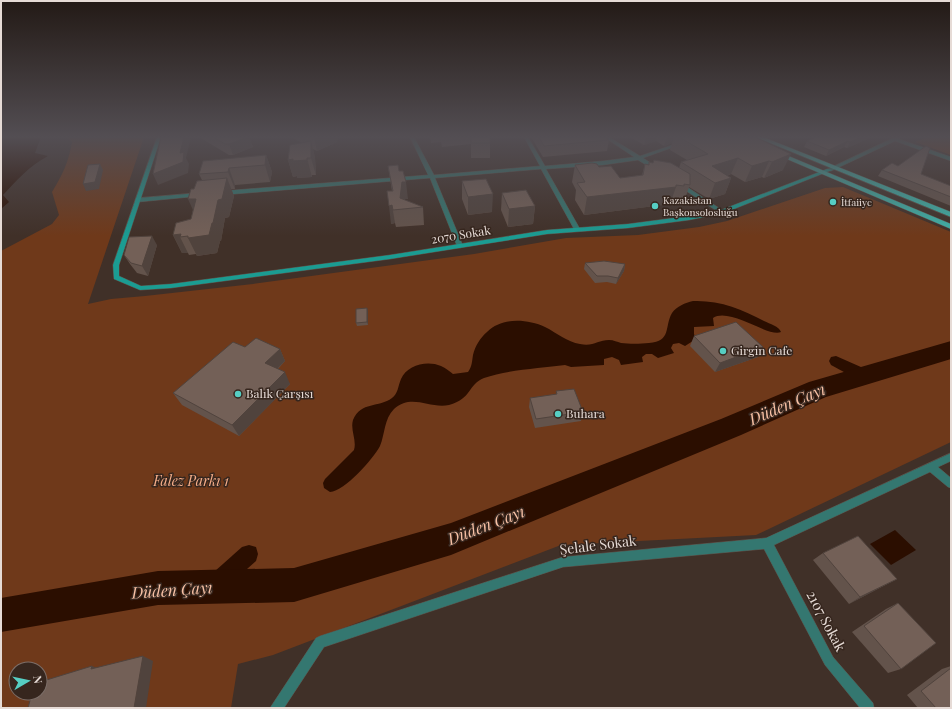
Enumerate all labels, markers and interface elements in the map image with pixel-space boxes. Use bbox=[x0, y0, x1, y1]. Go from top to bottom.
place label: Kazakistan Başkonsolosluğu bbox=[663, 193, 738, 219]
place label: İtfaiiye bbox=[841, 195, 872, 209]
marker: İtfaiiye bbox=[828, 197, 838, 207]
marker: Kazakistan Başkonsolosluğu bbox=[650, 201, 660, 211]
street label: 2070 Sokak bbox=[430, 221, 492, 247]
place label: Girgin Cafe bbox=[731, 342, 792, 358]
marker: Girgin Cafe bbox=[718, 346, 728, 356]
water label: Düden Çayı bbox=[744, 378, 828, 429]
place label: Balık Çarşısı bbox=[246, 385, 314, 401]
marker: Balık Çarşısı bbox=[233, 389, 243, 399]
place label: Buhara bbox=[566, 405, 605, 421]
marker: Buhara bbox=[553, 409, 563, 419]
park label: Falez Parkı 1 bbox=[152, 471, 229, 490]
water label: Düden Çayı bbox=[443, 500, 528, 549]
street label: Şelale Sokak bbox=[558, 530, 638, 559]
water label: Düden Çayı bbox=[130, 576, 213, 603]
street label: 2107 Sokak bbox=[802, 587, 851, 655]
north arrow bbox=[8, 661, 48, 701]
text: N bbox=[30, 674, 46, 685]

